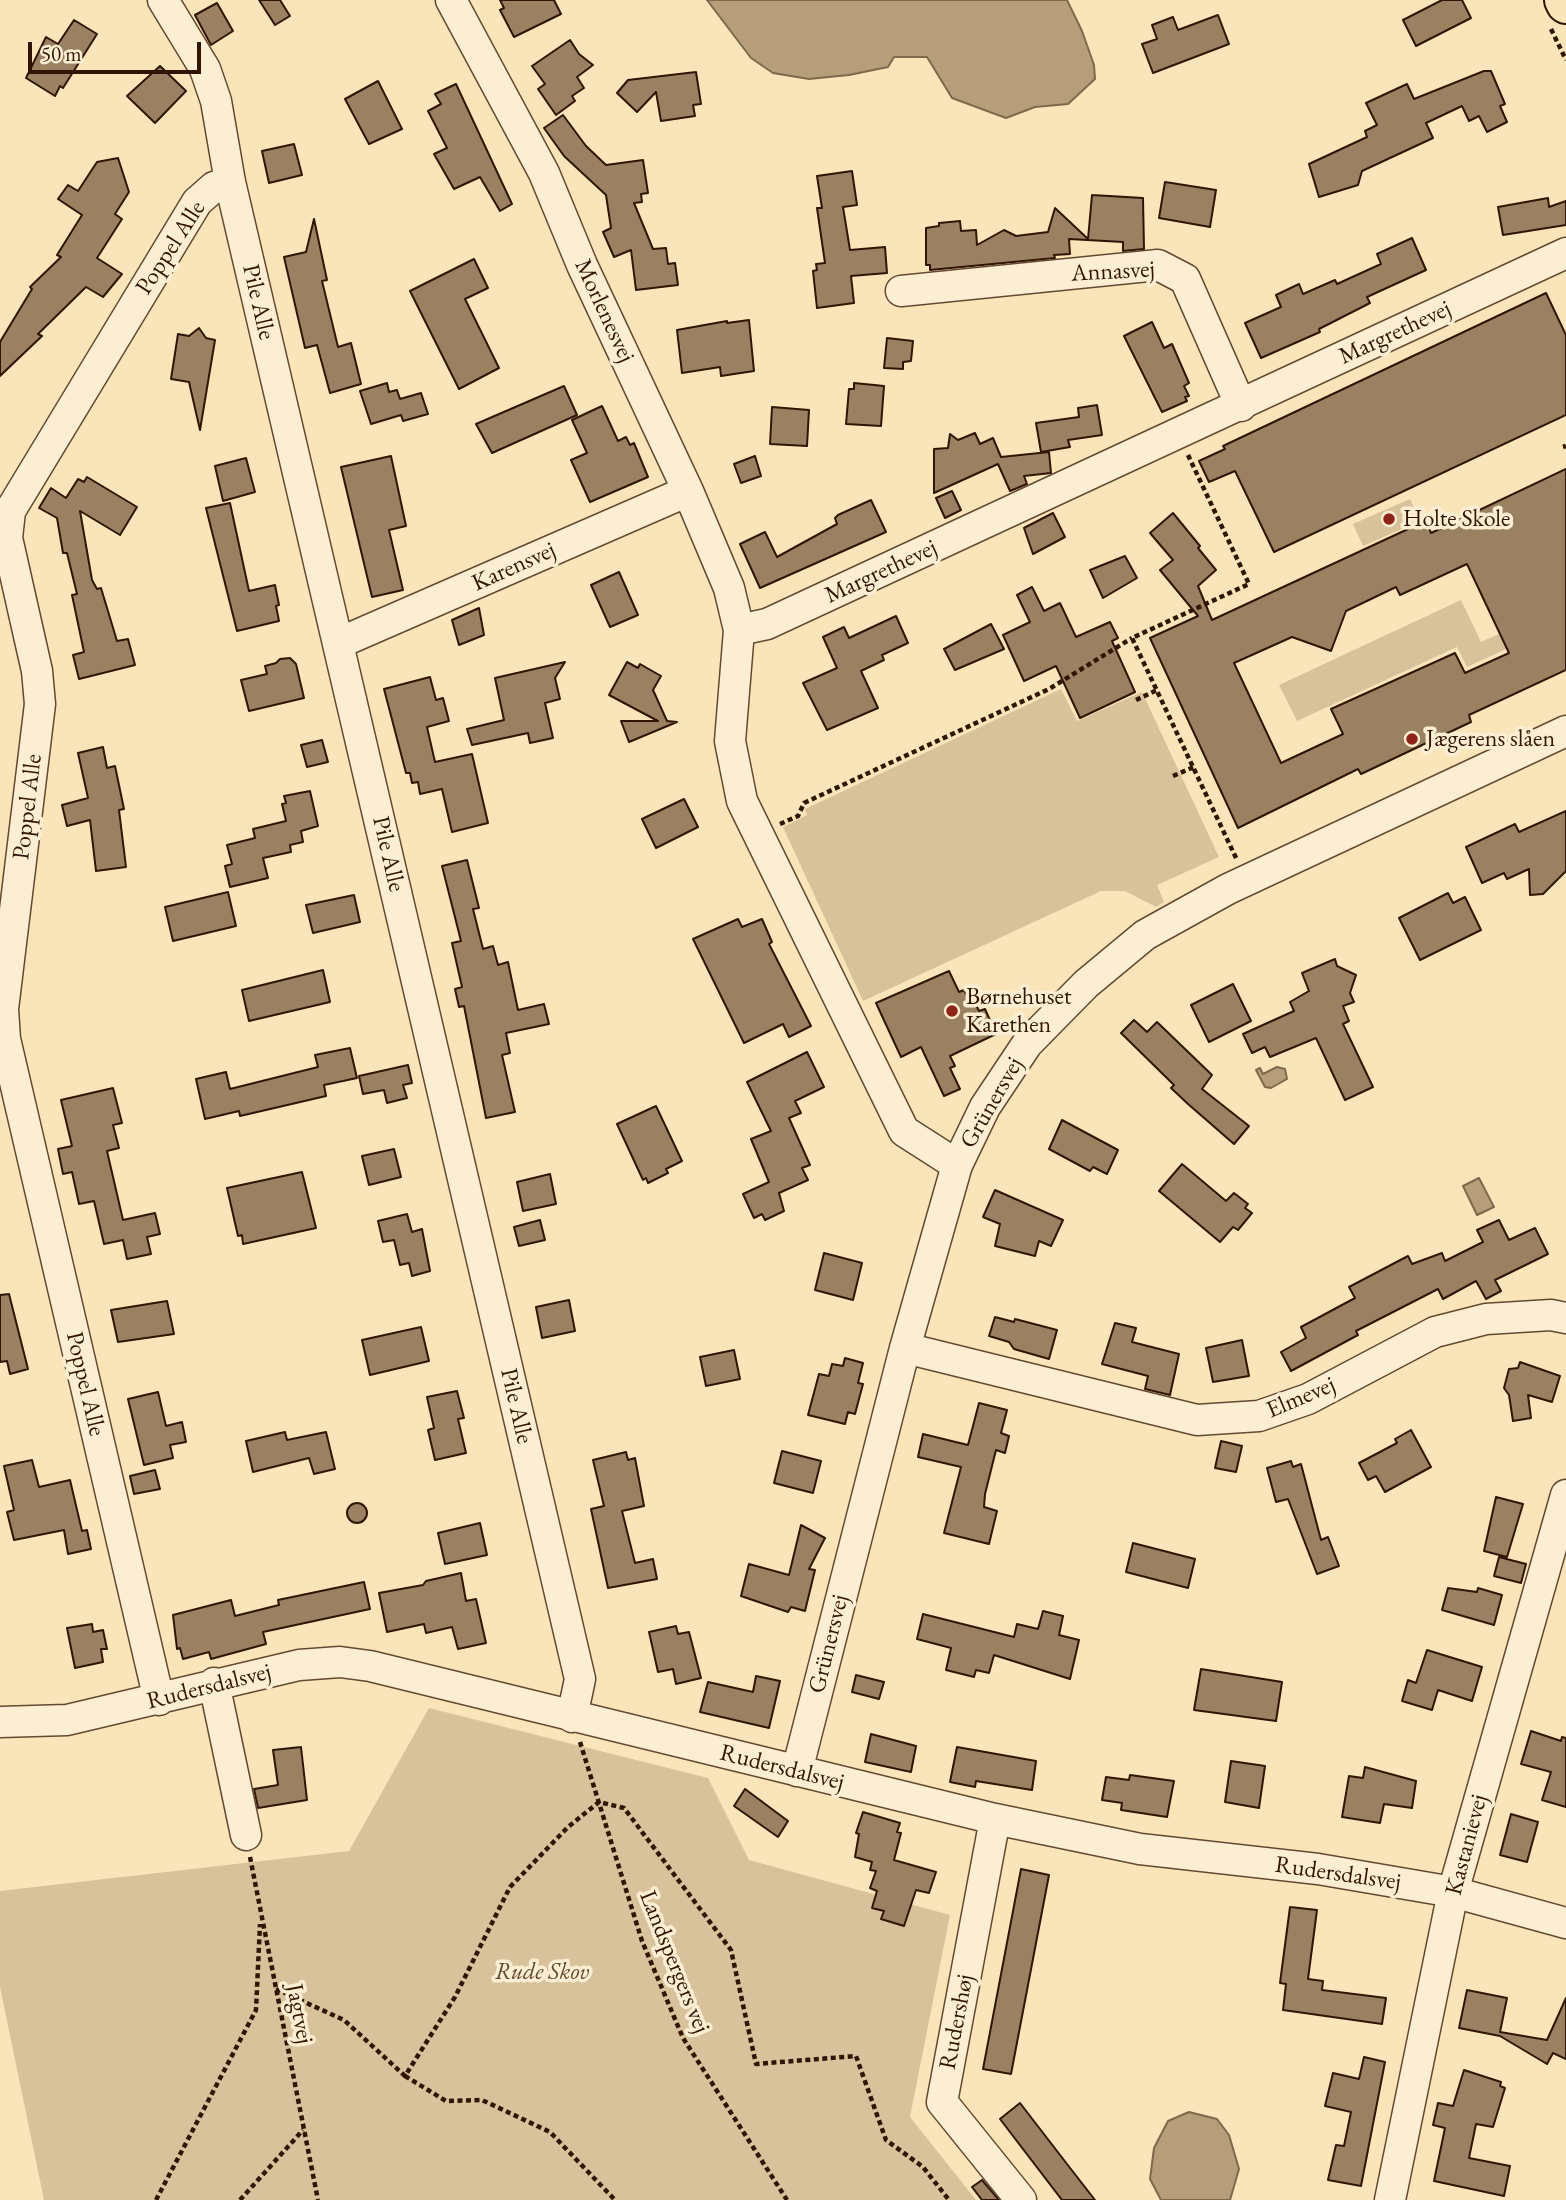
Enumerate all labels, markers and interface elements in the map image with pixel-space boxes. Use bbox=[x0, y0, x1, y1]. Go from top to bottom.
scale bar bbox=[32, 28, 205, 72]
text: 50 m bbox=[41, 40, 82, 67]
street label: Poppel Alle bbox=[130, 196, 212, 300]
street label: Morlenesvej bbox=[568, 255, 640, 367]
street label: Annasvej bbox=[1070, 255, 1156, 289]
street label: Pile Alle bbox=[235, 261, 281, 343]
street label: Margrethevej bbox=[1334, 294, 1456, 372]
place label: Holte Skole bbox=[1403, 505, 1510, 533]
marker: Holte Skole bbox=[1381, 511, 1397, 527]
street label: Margrethevej bbox=[820, 533, 942, 611]
street label: Karensvej bbox=[468, 536, 560, 598]
place label: Jægerens slåen bbox=[1426, 725, 1555, 753]
marker: Jægerens slåen bbox=[1404, 731, 1420, 747]
street label: Poppel Alle bbox=[7, 753, 49, 861]
street label: Pile Alle bbox=[365, 813, 411, 895]
place label: Børnehuset Karethen bbox=[966, 983, 1071, 1039]
marker: Børnehuset Karethen bbox=[944, 1003, 960, 1019]
street label: Grünersvej bbox=[954, 1052, 1030, 1154]
street label: Poppel Alle bbox=[59, 1329, 111, 1439]
street label: Pile Alle bbox=[493, 1365, 539, 1447]
street label: Elmevej bbox=[1262, 1371, 1340, 1425]
street label: Grünersvej bbox=[803, 1592, 855, 1696]
street label: Rudersdalsvej bbox=[144, 1658, 274, 1716]
street label: Rudersdalsvej bbox=[717, 1739, 847, 1797]
street label: Kastanievej bbox=[1440, 1791, 1494, 1899]
street label: Rudersdalsvej bbox=[1273, 1851, 1403, 1897]
street label: Landspergers vej bbox=[632, 1887, 716, 2037]
park label: Rude Skov bbox=[495, 1958, 589, 1986]
street label: Rudershøj bbox=[934, 1972, 980, 2072]
street label: Jagtvej bbox=[279, 1982, 319, 2046]

